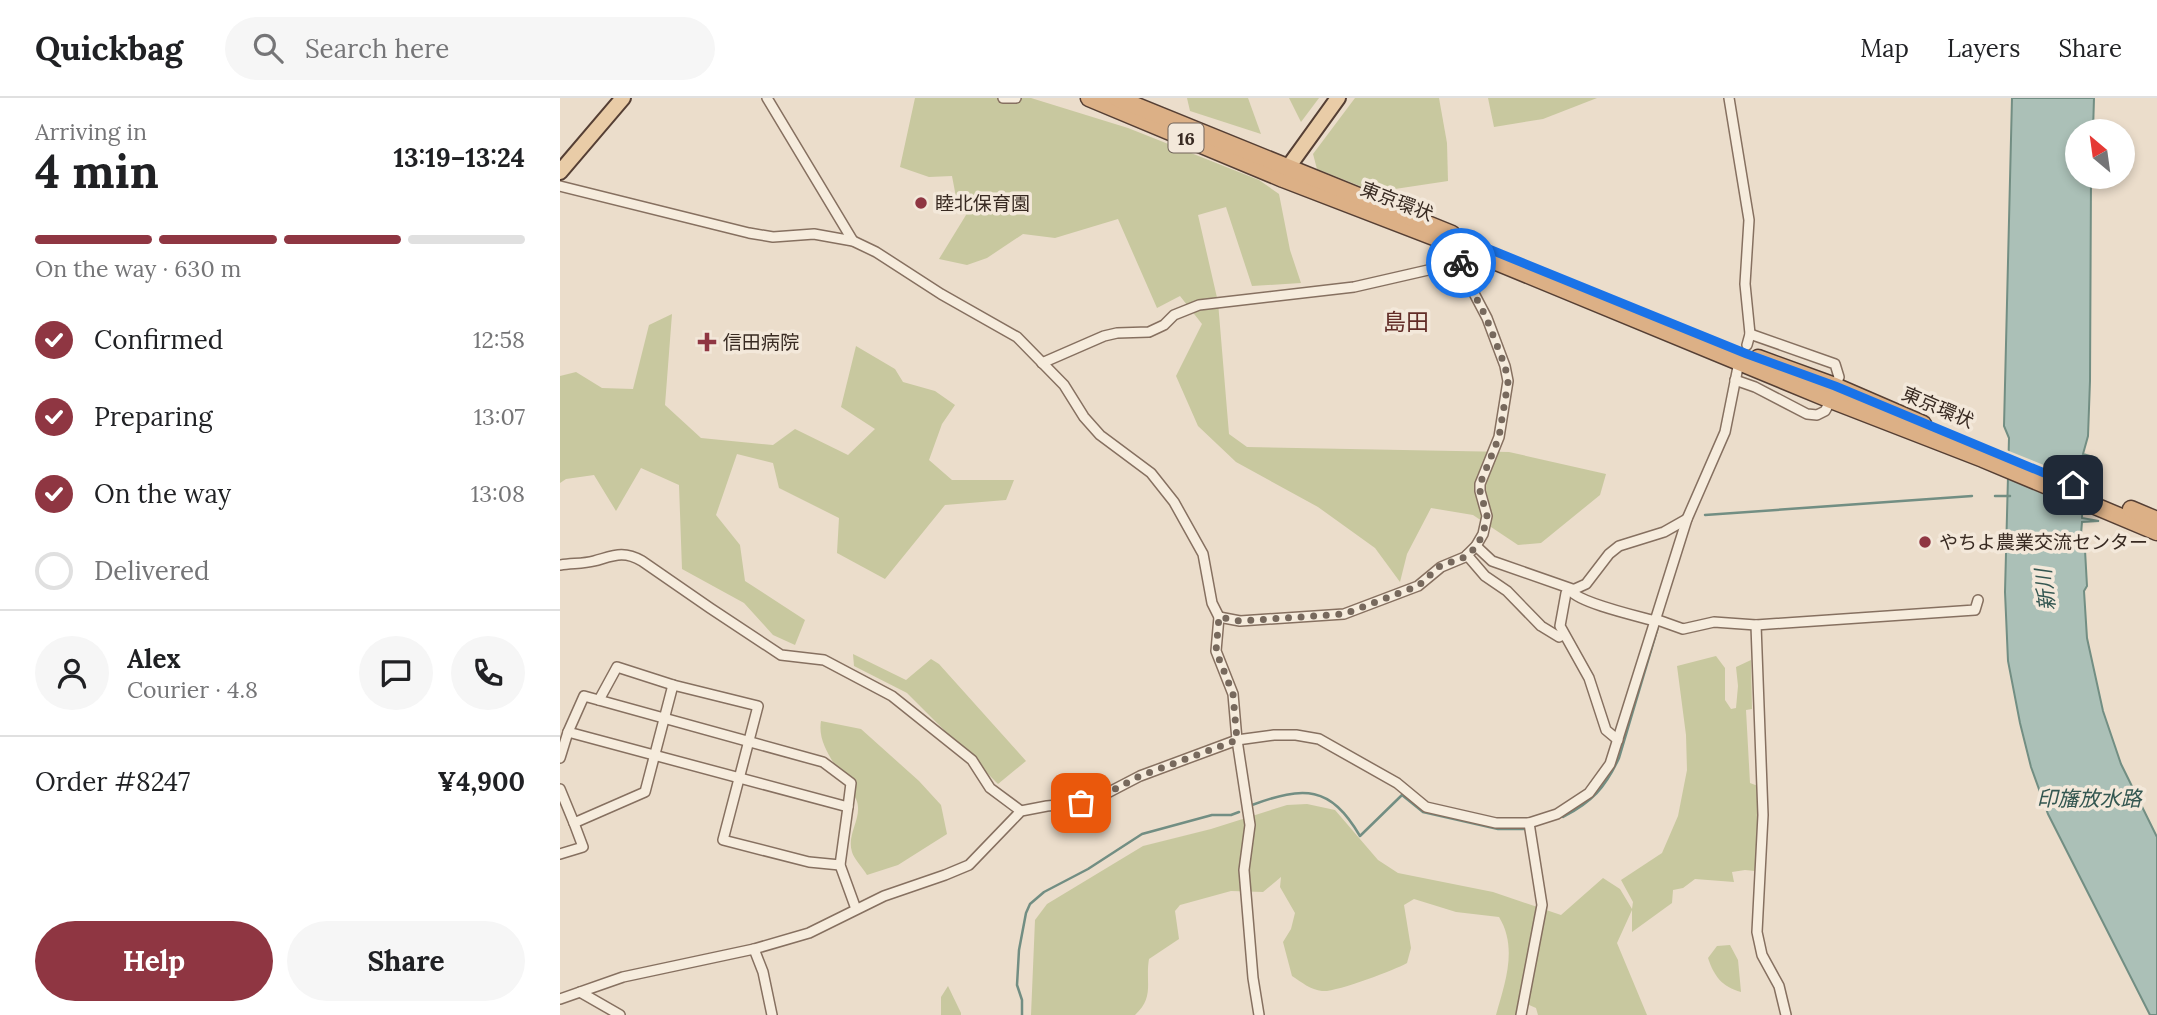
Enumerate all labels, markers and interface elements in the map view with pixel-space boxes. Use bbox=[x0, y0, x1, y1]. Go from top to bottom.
search box bbox=[225, 17, 715, 80]
text: Quickbag bbox=[35, 27, 183, 69]
icon: search bbox=[249, 29, 287, 67]
text: Search here bbox=[305, 32, 449, 65]
text: Map bbox=[1860, 33, 1909, 64]
text: Layers bbox=[1947, 33, 2020, 64]
text: Share bbox=[2058, 33, 2122, 64]
text: Arriving in bbox=[35, 117, 147, 146]
north arrow bbox=[2065, 119, 2135, 189]
map controls bbox=[2065, 119, 2135, 189]
road number: 16 bbox=[1168, 124, 1204, 153]
text: 13:19–13:24 bbox=[394, 141, 525, 174]
text: 4 min bbox=[35, 142, 159, 201]
street label: 東京環状 bbox=[1357, 176, 1437, 226]
place label: 睦北保育園 bbox=[935, 191, 1030, 215]
marker: 睦北保育園 bbox=[913, 195, 929, 211]
courier bbox=[1426, 228, 1496, 298]
icon: bike bbox=[1442, 244, 1480, 282]
text: On the way · 630 m bbox=[35, 254, 241, 283]
district label: 島田 bbox=[1383, 307, 1429, 336]
icon: check bbox=[35, 321, 73, 359]
text: Confirmed bbox=[94, 323, 223, 356]
text: 12:58 bbox=[473, 325, 525, 354]
place label: 信田病院 bbox=[723, 330, 799, 354]
marker: 信田病院 bbox=[697, 332, 717, 352]
street label: 東京環状 bbox=[1898, 381, 1978, 433]
icon: check bbox=[35, 398, 73, 436]
text: Preparing bbox=[94, 400, 213, 433]
text: 13:07 bbox=[474, 402, 525, 431]
pin bbox=[2043, 455, 2103, 515]
icon: home bbox=[2054, 466, 2092, 504]
icon: check bbox=[35, 475, 73, 513]
text: On the way bbox=[94, 477, 231, 510]
text: 13:08 bbox=[471, 479, 525, 508]
place label: やちよ農業交流センター bbox=[1939, 530, 2148, 554]
marker: やちよ農業交流センター bbox=[1917, 534, 1933, 550]
text: Delivered bbox=[94, 554, 210, 587]
water label: 新川 bbox=[2029, 566, 2061, 612]
button: person bbox=[35, 636, 109, 710]
button: chat bbox=[359, 636, 433, 710]
button: phone bbox=[451, 636, 525, 710]
text: Alex bbox=[127, 642, 181, 675]
text: Courier · 4.8 bbox=[127, 675, 258, 704]
text: Order #8247 bbox=[35, 765, 190, 798]
text: ¥4,900 bbox=[437, 765, 525, 798]
pin bbox=[1051, 773, 1111, 833]
icon: bag bbox=[1062, 784, 1100, 822]
water label: 印旛放水路 bbox=[2037, 785, 2143, 812]
button: Help bbox=[35, 921, 273, 1001]
button: Share bbox=[287, 921, 525, 1001]

